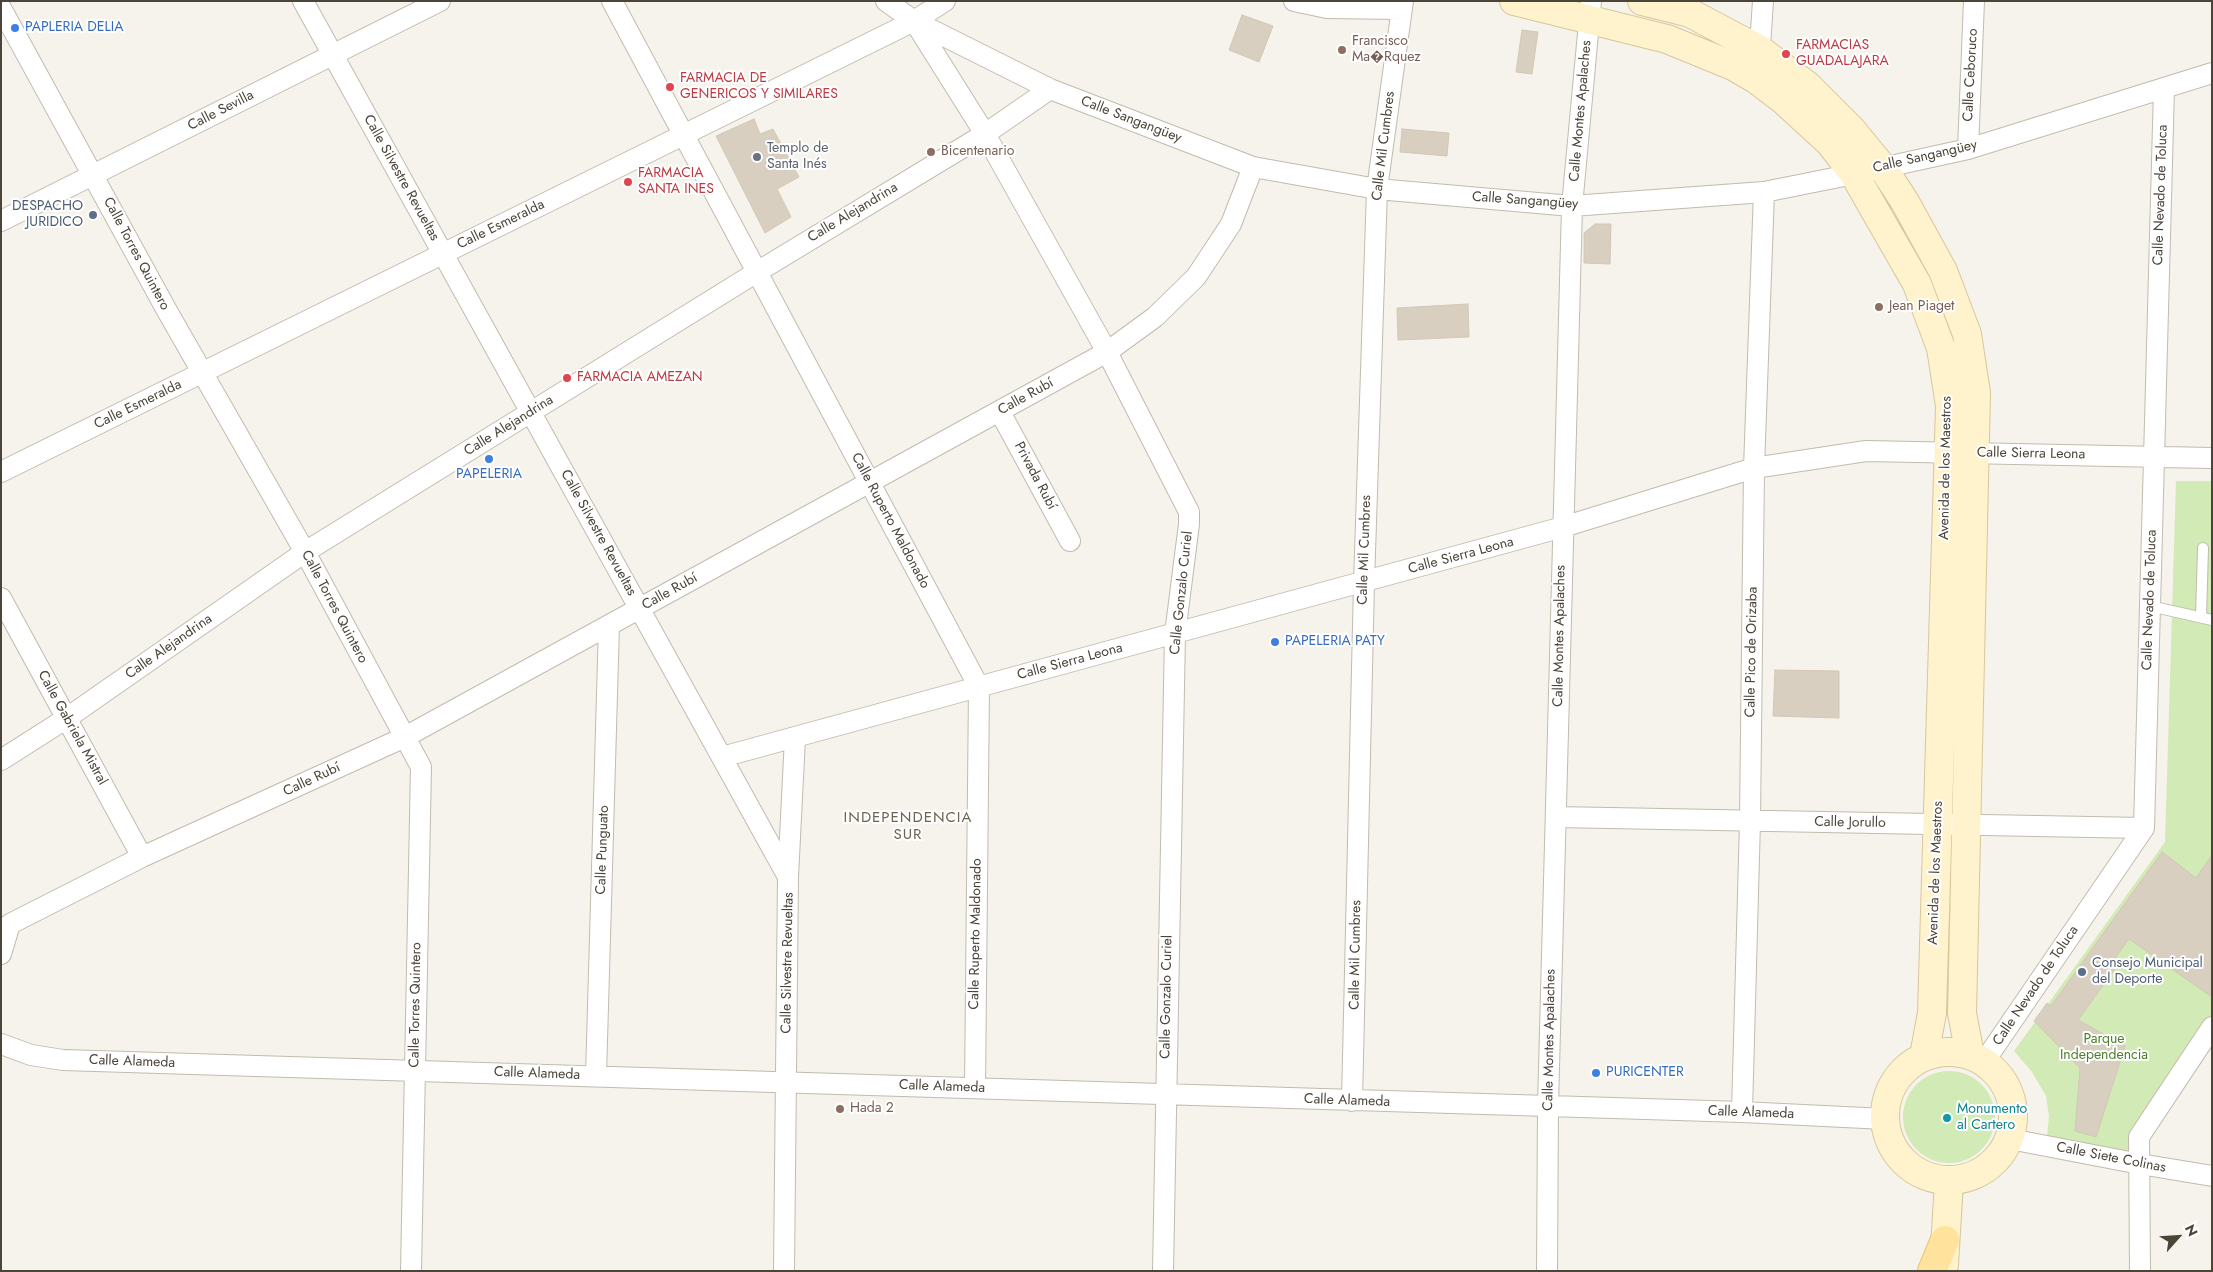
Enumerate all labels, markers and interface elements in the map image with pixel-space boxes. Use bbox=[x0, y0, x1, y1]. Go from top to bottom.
place label: PAPLERIA DELIA bbox=[25, 20, 124, 36]
marker: PAPLERIA DELIA bbox=[9, 22, 21, 34]
street label: Calle Ceboruco bbox=[1960, 28, 1982, 122]
place label: Francisco Ma�Rquez bbox=[1352, 34, 1421, 66]
place label: FARMACIAS GUADALAJARA bbox=[1796, 38, 1889, 70]
street label: Calle Montes Apalaches bbox=[1566, 40, 1596, 182]
marker: Francisco Ma�Rquez bbox=[1336, 44, 1348, 56]
marker: FARMACIAS GUADALAJARA bbox=[1780, 48, 1792, 60]
place label: FARMACIA DE GENERICOS Y SIMILARES bbox=[680, 71, 838, 104]
marker: FARMACIA DE GENERICOS Y SIMILARES bbox=[664, 81, 676, 93]
street label: Calle Sevilla bbox=[185, 87, 257, 135]
street label: Calle Mil Cumbres bbox=[1369, 90, 1399, 202]
street label: Calle Sangangüey bbox=[1078, 93, 1184, 147]
street label: Calle Silvestre Revueltas bbox=[359, 112, 443, 244]
street label: Calle Nevado de Toluca bbox=[2150, 124, 2172, 266]
street label: Calle Sangangüey bbox=[1871, 137, 1979, 177]
place label: Templo de Santa Inés bbox=[767, 141, 828, 174]
place label: Bicentenario bbox=[941, 144, 1014, 160]
marker: Bicentenario bbox=[925, 146, 937, 158]
marker: Templo de Santa Inés bbox=[751, 151, 763, 163]
place label: FARMACIA SANTA INES bbox=[638, 166, 714, 198]
marker: FARMACIA SANTA INES bbox=[622, 176, 634, 188]
street label: Calle Alejandrina bbox=[805, 180, 901, 246]
street label: Calle Sangangüey bbox=[1471, 189, 1579, 213]
street label: Calle Torres Quintero bbox=[99, 195, 173, 313]
street label: Calle Esmeralda bbox=[455, 197, 547, 253]
place label: DESPACHO JURIDICO bbox=[12, 199, 83, 232]
marker: DESPACHO JURIDICO bbox=[87, 209, 99, 221]
place label: Jean Piaget bbox=[1889, 299, 1954, 315]
marker: Jean Piaget bbox=[1873, 301, 1885, 313]
place label: FARMACIA AMEZAN bbox=[577, 370, 703, 386]
marker: FARMACIA AMEZAN bbox=[561, 372, 573, 384]
street label: Calle Rubí bbox=[995, 375, 1057, 419]
street label: Calle Esmeralda bbox=[92, 377, 184, 433]
street label: Calle Alejandrina bbox=[461, 392, 557, 460]
street label: Avenida de los Maestros bbox=[1936, 396, 1956, 540]
street label: Privada Rubí bbox=[1010, 439, 1060, 513]
street label: Calle Sierra Leona bbox=[1977, 445, 2085, 463]
street label: Calle Ruperto Maldonado bbox=[847, 450, 933, 592]
marker: PAPELERIA bbox=[483, 453, 495, 465]
place label: PAPELERIA bbox=[456, 467, 522, 483]
street label: Calle Silvestre Revueltas bbox=[556, 467, 640, 599]
street label: Calle Mil Cumbres bbox=[1355, 495, 1375, 605]
street label: Calle Nevado de Toluca bbox=[2139, 529, 2161, 671]
street label: Calle Gonzalo Curiel bbox=[1167, 530, 1197, 656]
street label: Calle Sierra Leona bbox=[1406, 534, 1516, 578]
street label: Calle Torres Quintero bbox=[297, 548, 371, 666]
street label: Calle Montes Apalaches bbox=[1550, 565, 1570, 707]
street label: Calle Rubí bbox=[639, 570, 701, 614]
street label: Calle Pico de Orizaba bbox=[1742, 586, 1762, 718]
street label: Calle Alejandrina bbox=[122, 611, 216, 683]
place label: PAPELERIA PATY bbox=[1285, 634, 1385, 650]
marker: PAPELERIA PATY bbox=[1269, 636, 1281, 648]
street label: Calle Sierra Leona bbox=[1015, 640, 1125, 684]
street label: Calle Gabriela Mistral bbox=[34, 668, 110, 788]
street label: Calle Rubí bbox=[281, 760, 343, 800]
street label: Avenida de los Maestros bbox=[1925, 801, 1947, 945]
street label: Calle Punguato bbox=[593, 805, 613, 895]
district label: INDEPENDENCIA SUR bbox=[842, 809, 974, 844]
street label: Calle Jorullo bbox=[1814, 814, 1886, 832]
street label: Calle Ruperto Maldonado bbox=[966, 858, 986, 1010]
street label: Calle Silvestre Revueltas bbox=[778, 892, 798, 1034]
street label: Calle Mil Cumbres bbox=[1347, 900, 1365, 1010]
street label: Calle Nevado de Toluca bbox=[1990, 923, 2082, 1049]
street label: Calle Gonzalo Curiel bbox=[1158, 935, 1176, 1059]
street label: Calle Torres Quintero bbox=[407, 942, 425, 1068]
place label: Consejo Municipal del Deporte bbox=[2092, 956, 2203, 989]
marker: Consejo Municipal del Deporte bbox=[2076, 966, 2088, 978]
street label: Calle Montes Apalaches bbox=[1540, 969, 1560, 1111]
park label: Parque Independencia bbox=[2060, 1032, 2148, 1064]
street label: Calle Alameda bbox=[89, 1052, 175, 1072]
street label: Calle Alameda bbox=[494, 1064, 580, 1084]
place label: PURICENTER bbox=[1606, 1065, 1684, 1081]
marker: PURICENTER bbox=[1590, 1067, 1602, 1079]
street label: Calle Alameda bbox=[899, 1077, 985, 1097]
street label: Calle Alameda bbox=[1304, 1091, 1390, 1111]
place label: Hada 2 bbox=[850, 1101, 894, 1117]
place label: Monumento al Cartero bbox=[1957, 1102, 2027, 1134]
marker: Hada 2 bbox=[834, 1103, 846, 1115]
street label: Calle Alameda bbox=[1708, 1103, 1794, 1123]
marker: Monumento al Cartero bbox=[1941, 1112, 1953, 1124]
street label: Calle Siete Colinas bbox=[2055, 1139, 2167, 1177]
north arrow bbox=[2153, 1212, 2203, 1262]
text: N bbox=[2180, 1221, 2203, 1240]

